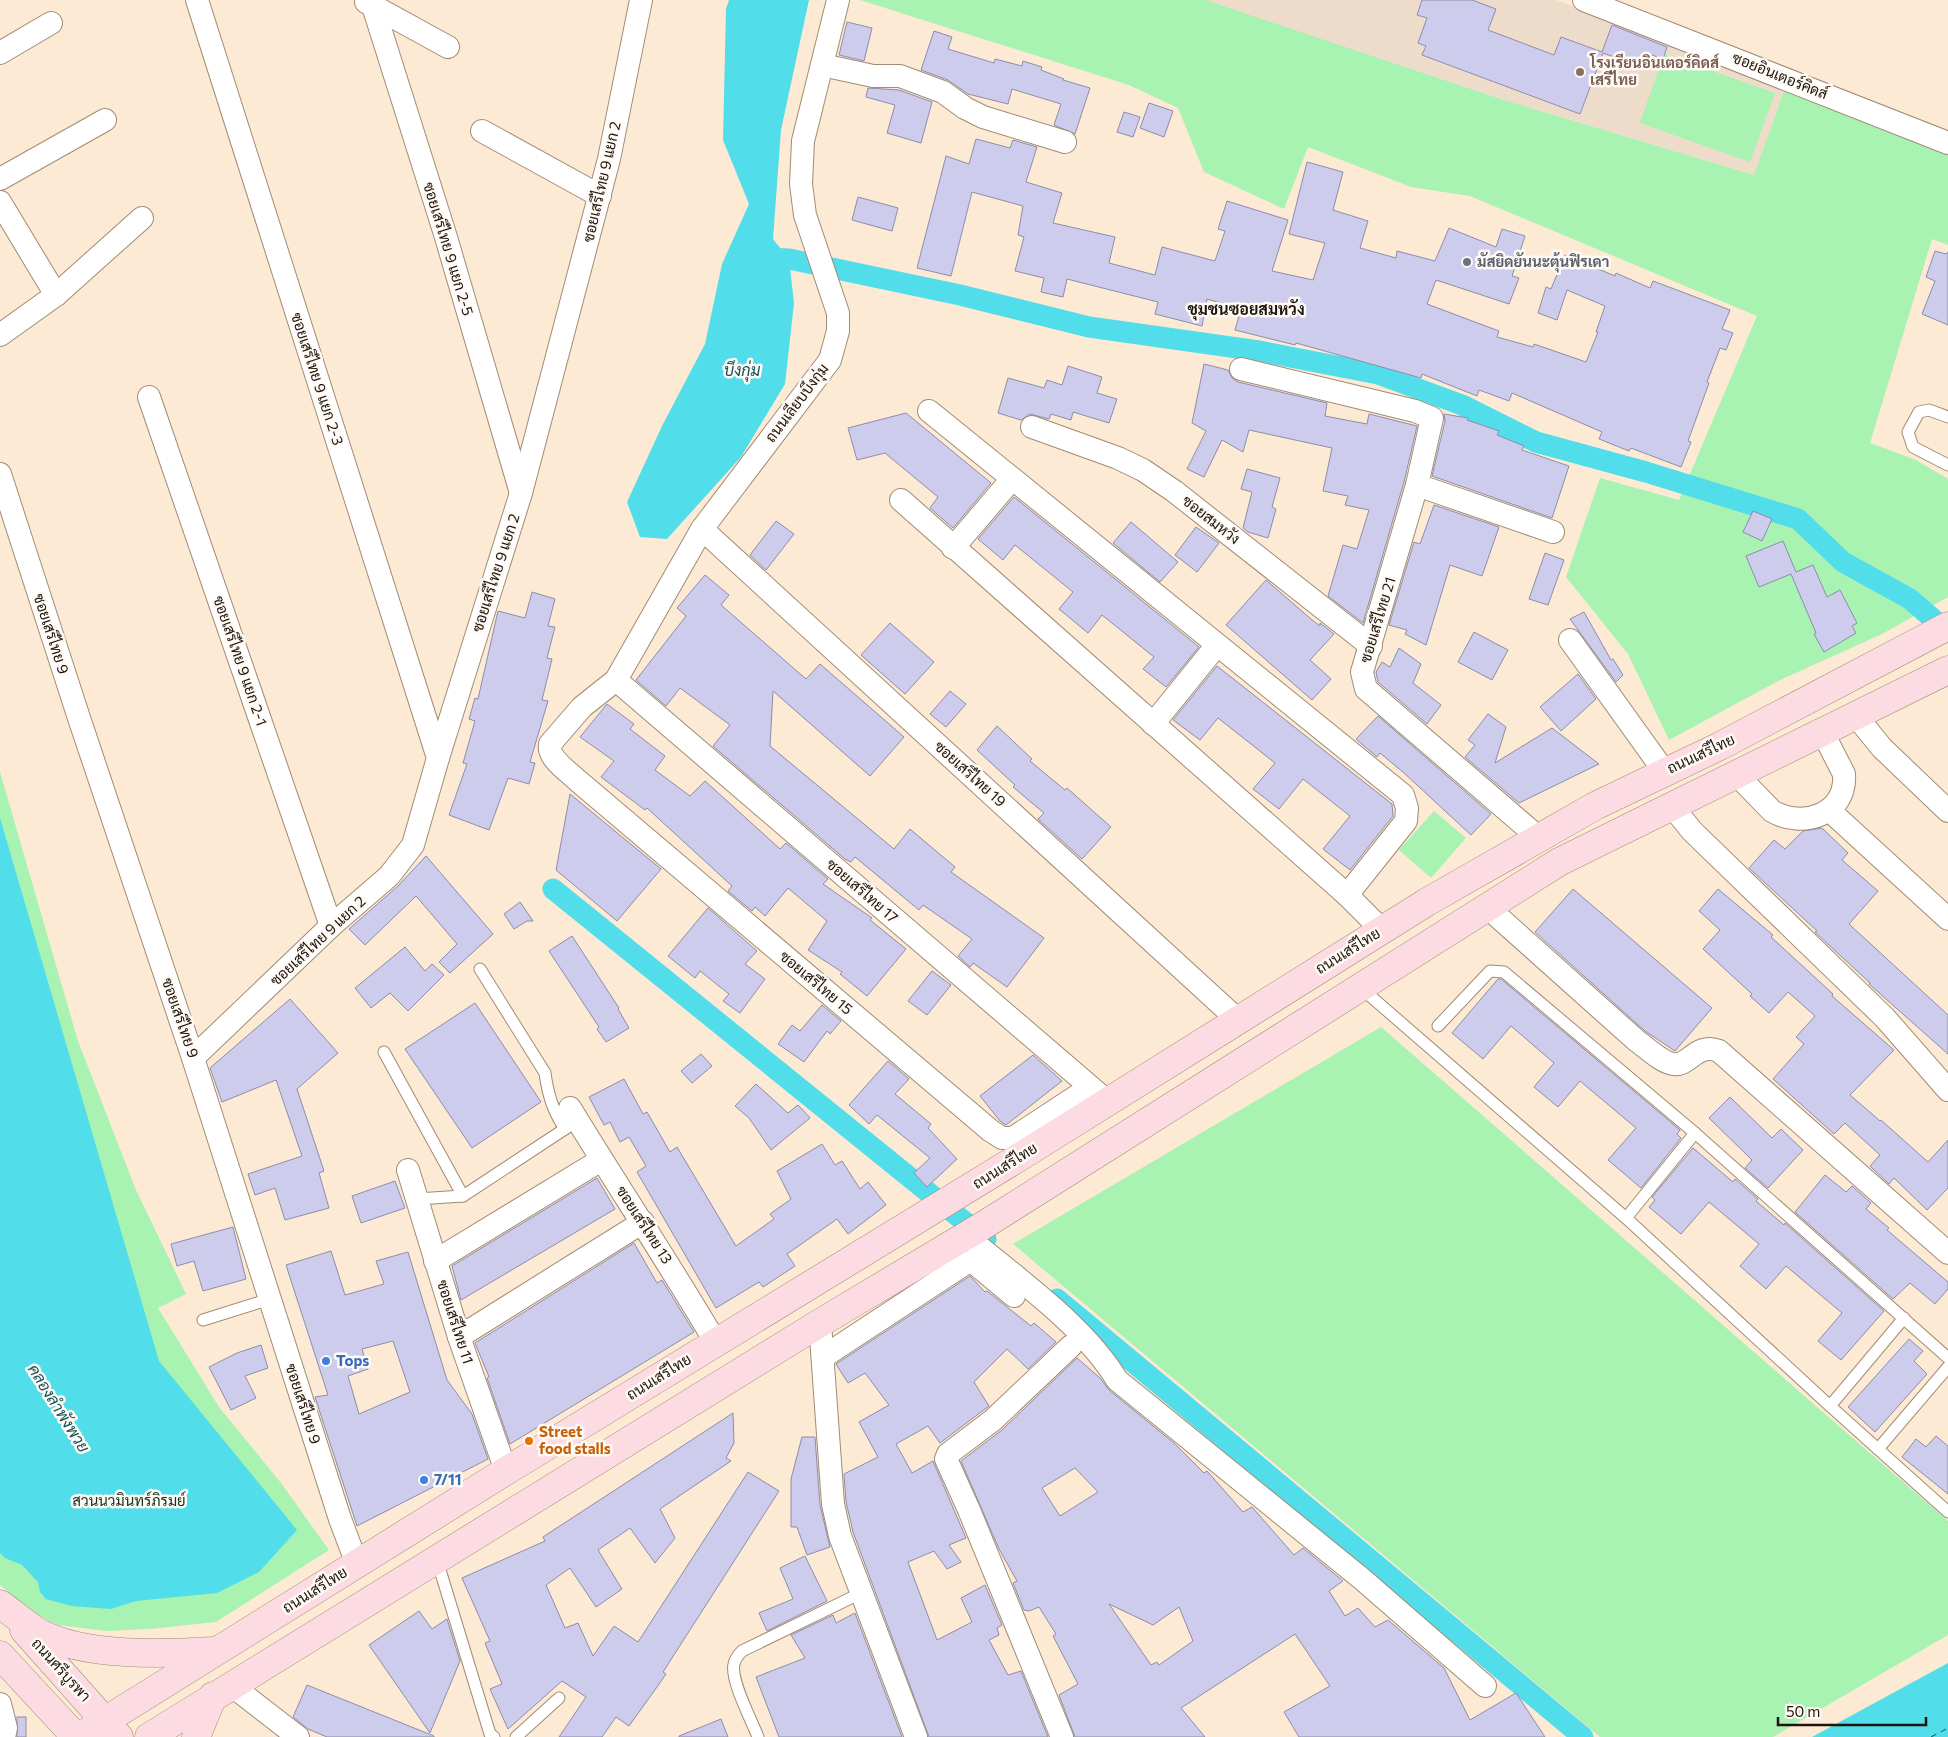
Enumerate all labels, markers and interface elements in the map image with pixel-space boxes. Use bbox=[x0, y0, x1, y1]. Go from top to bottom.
street label: ซอยอินเตอร์คิดส์ bbox=[1730, 48, 1831, 102]
place label: โรงเรียนอินเตอร์คิดส์ เสรีไทย bbox=[1589, 52, 1720, 88]
marker: โรงเรียนอินเตอร์คิดส์ เสรีไทย bbox=[1574, 66, 1586, 78]
street label: ซอยเสรีไทย 9 แยก 2 bbox=[578, 120, 624, 244]
street label: ซอยเสรีไทย 9 แยก 2-5 bbox=[420, 180, 478, 318]
place label: มัสยิดยันนะตุ้นฟิรเดา bbox=[1477, 252, 1609, 273]
marker: มัสยิดยันนะตุ้นฟิรเดา bbox=[1461, 256, 1473, 268]
district label: ชุมชนซอยสมหวัง bbox=[1187, 299, 1305, 321]
street label: ซอยเสรีไทย 9 แยก 2-3 bbox=[288, 310, 348, 447]
water label: บึงกุ่ม bbox=[724, 360, 760, 382]
street label: ถนนเลียบบึงกุ่ม bbox=[761, 360, 834, 447]
street label: ซอยสมหวัง bbox=[1179, 491, 1244, 547]
street label: ซอยเสรีไทย 9 แยก 2 bbox=[467, 511, 523, 634]
street label: ซอยเสรีไทย 21 bbox=[1355, 574, 1399, 665]
street label: ซอยเสรีไทย 9 bbox=[30, 591, 73, 676]
street label: ซอยเสรีไทย 9 แยก 2-1 bbox=[210, 593, 272, 728]
street label: ถนนเสรีไทย bbox=[1664, 730, 1737, 777]
street label: ซอยเสรีไทย 19 bbox=[931, 736, 1010, 810]
street label: ซอยเสรีไทย 17 bbox=[823, 854, 902, 926]
street label: ซอยเสรีไทย 9 แยก 2 bbox=[266, 892, 369, 989]
street label: ถนนเสรีไทย bbox=[1312, 923, 1383, 977]
street label: ซอยเสรีไทย 15 bbox=[777, 947, 857, 1018]
street label: ซอยเสรีไทย 9 bbox=[159, 975, 203, 1060]
street label: ถนนเสรีไทย bbox=[969, 1138, 1040, 1192]
street label: ซอยเสรีไทย 13 bbox=[613, 1182, 677, 1267]
street label: ซอยเสรีไทย 11 bbox=[434, 1277, 478, 1366]
street label: ถนนเสรีไทย bbox=[623, 1349, 694, 1403]
place label: Tops bbox=[336, 1351, 369, 1369]
marker: Tops bbox=[320, 1355, 332, 1367]
water label: คลองลำพังพวย bbox=[25, 1360, 94, 1455]
street label: ซอยเสรีไทย 9 bbox=[282, 1361, 325, 1446]
place label: Street food stalls bbox=[539, 1422, 611, 1457]
marker: Street food stalls bbox=[523, 1435, 535, 1447]
place label: 7/11 bbox=[434, 1470, 461, 1488]
marker: 7/11 bbox=[418, 1474, 430, 1486]
park label: สวนนวมินทร์ภิรมย์ bbox=[72, 1491, 186, 1509]
street label: ถนนเสรีไทย bbox=[279, 1562, 350, 1616]
street label: ถนนศรีบูรพา bbox=[27, 1634, 95, 1706]
scale bar bbox=[1778, 1694, 1926, 1726]
text: 50 m bbox=[1786, 1702, 1820, 1720]

